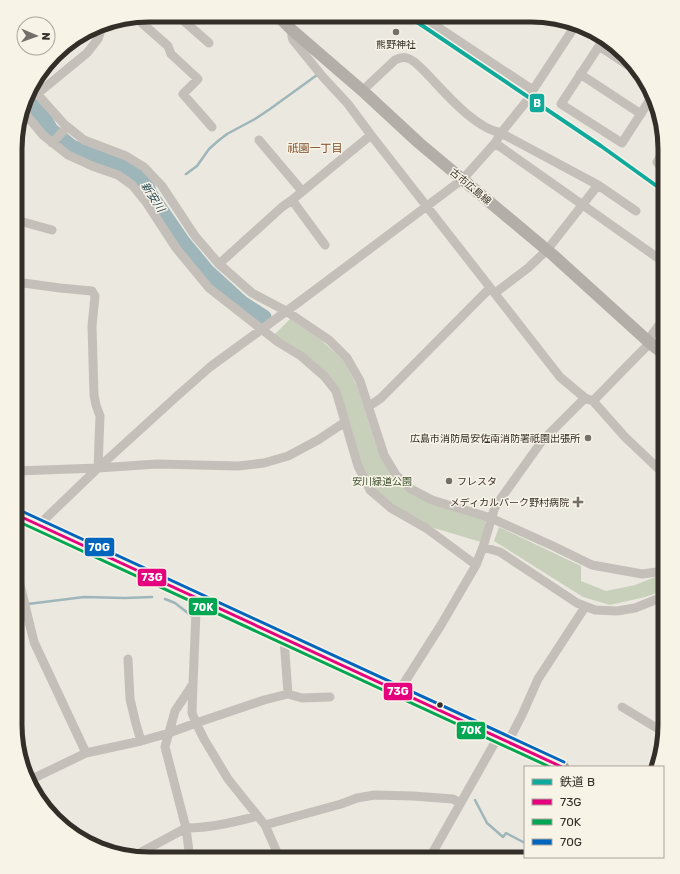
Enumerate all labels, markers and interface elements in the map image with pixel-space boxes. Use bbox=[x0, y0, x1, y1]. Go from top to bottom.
north arrow bbox=[16, 16, 56, 56]
marker: 熊野神社 bbox=[391, 27, 401, 37]
text: N bbox=[39, 32, 52, 41]
place label: 熊野神社 bbox=[376, 39, 416, 51]
line badge: B bbox=[529, 93, 545, 113]
text: B bbox=[533, 97, 541, 110]
district label: 祇園一丁目 bbox=[288, 142, 343, 155]
street label: 古市広島線 bbox=[447, 166, 493, 207]
water label: 新安川 bbox=[138, 180, 168, 215]
place label: 広島市消防局安佐南消防署祇園出張所 bbox=[410, 433, 580, 445]
marker: 広島市消防局安佐南消防署祇園出張所 bbox=[583, 433, 593, 443]
park label: 安川緑道公園 bbox=[352, 476, 412, 488]
marker: フレスタ bbox=[444, 476, 454, 486]
place label: フレスタ bbox=[457, 476, 497, 488]
marker: メディカルパーク野村病院 bbox=[572, 496, 584, 508]
place label: メディカルパーク野村病院 bbox=[450, 497, 569, 509]
line badge: 70G bbox=[84, 537, 115, 557]
text: 70G bbox=[88, 541, 110, 554]
line badge: 73G bbox=[137, 568, 167, 587]
text: 73G bbox=[141, 571, 163, 584]
line badge: 70K bbox=[188, 597, 218, 616]
text: 70K bbox=[192, 601, 214, 614]
line badge: 73G bbox=[383, 682, 413, 701]
text: 73G bbox=[387, 685, 409, 698]
unlabelled marker bbox=[435, 700, 445, 710]
line badge: 70K bbox=[456, 721, 486, 740]
text: 70K bbox=[460, 724, 482, 737]
legend bbox=[524, 766, 664, 858]
text: 鉄道 B bbox=[560, 775, 595, 789]
text: 73G bbox=[560, 795, 582, 809]
text: 70K bbox=[560, 815, 582, 829]
text: 70G bbox=[560, 835, 582, 849]

